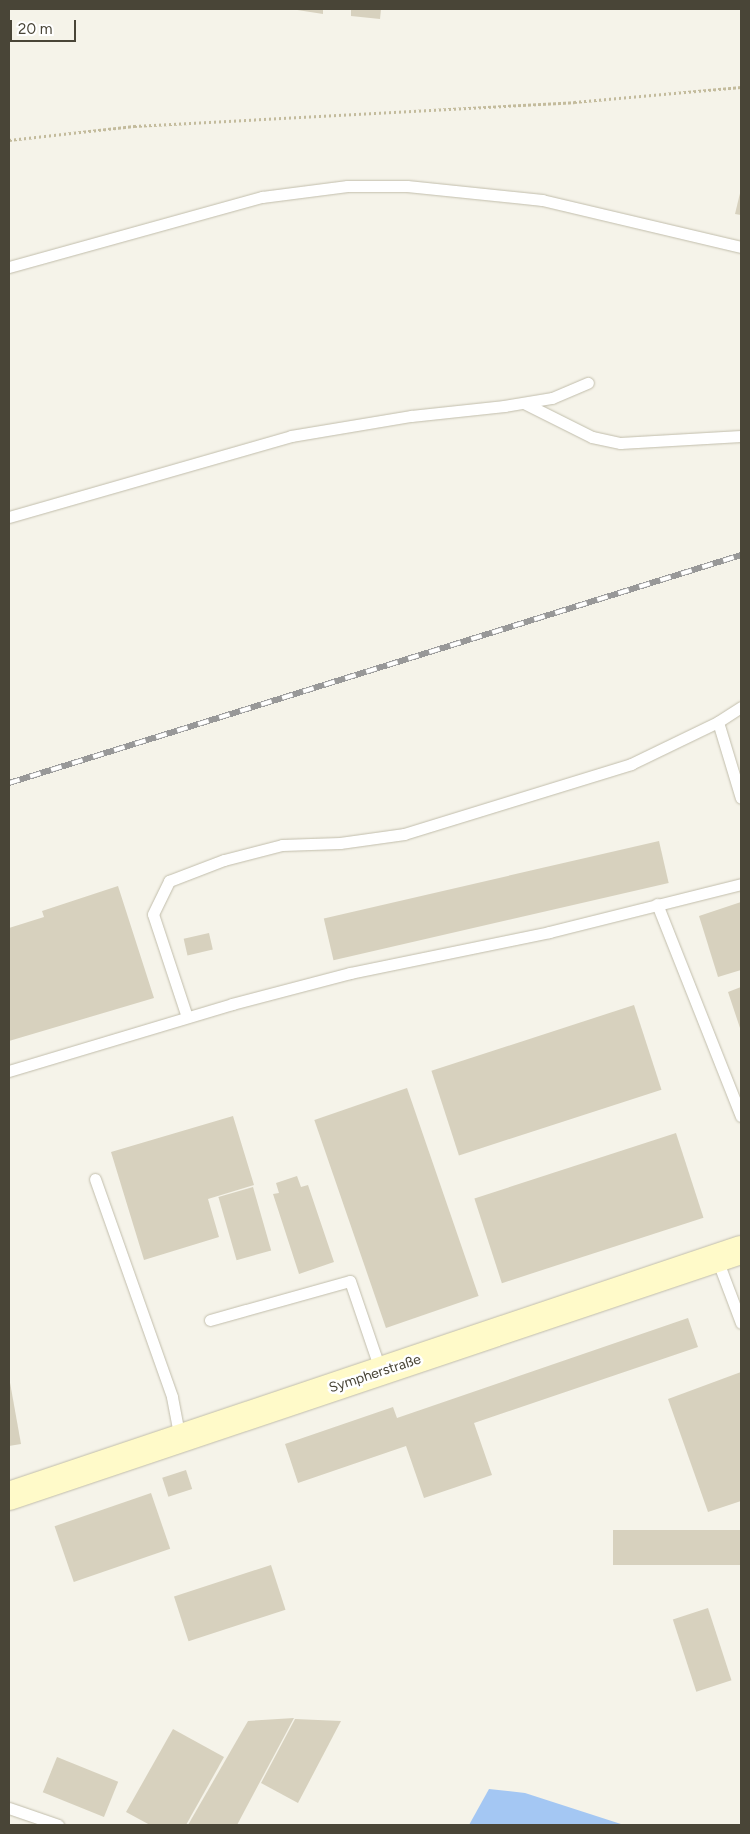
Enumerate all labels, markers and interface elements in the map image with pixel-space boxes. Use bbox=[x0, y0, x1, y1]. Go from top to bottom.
scale bar bbox=[12, 10, 79, 42]
text: 20 m bbox=[18, 20, 52, 38]
street label: Sympherstraße bbox=[327, 1351, 423, 1397]

